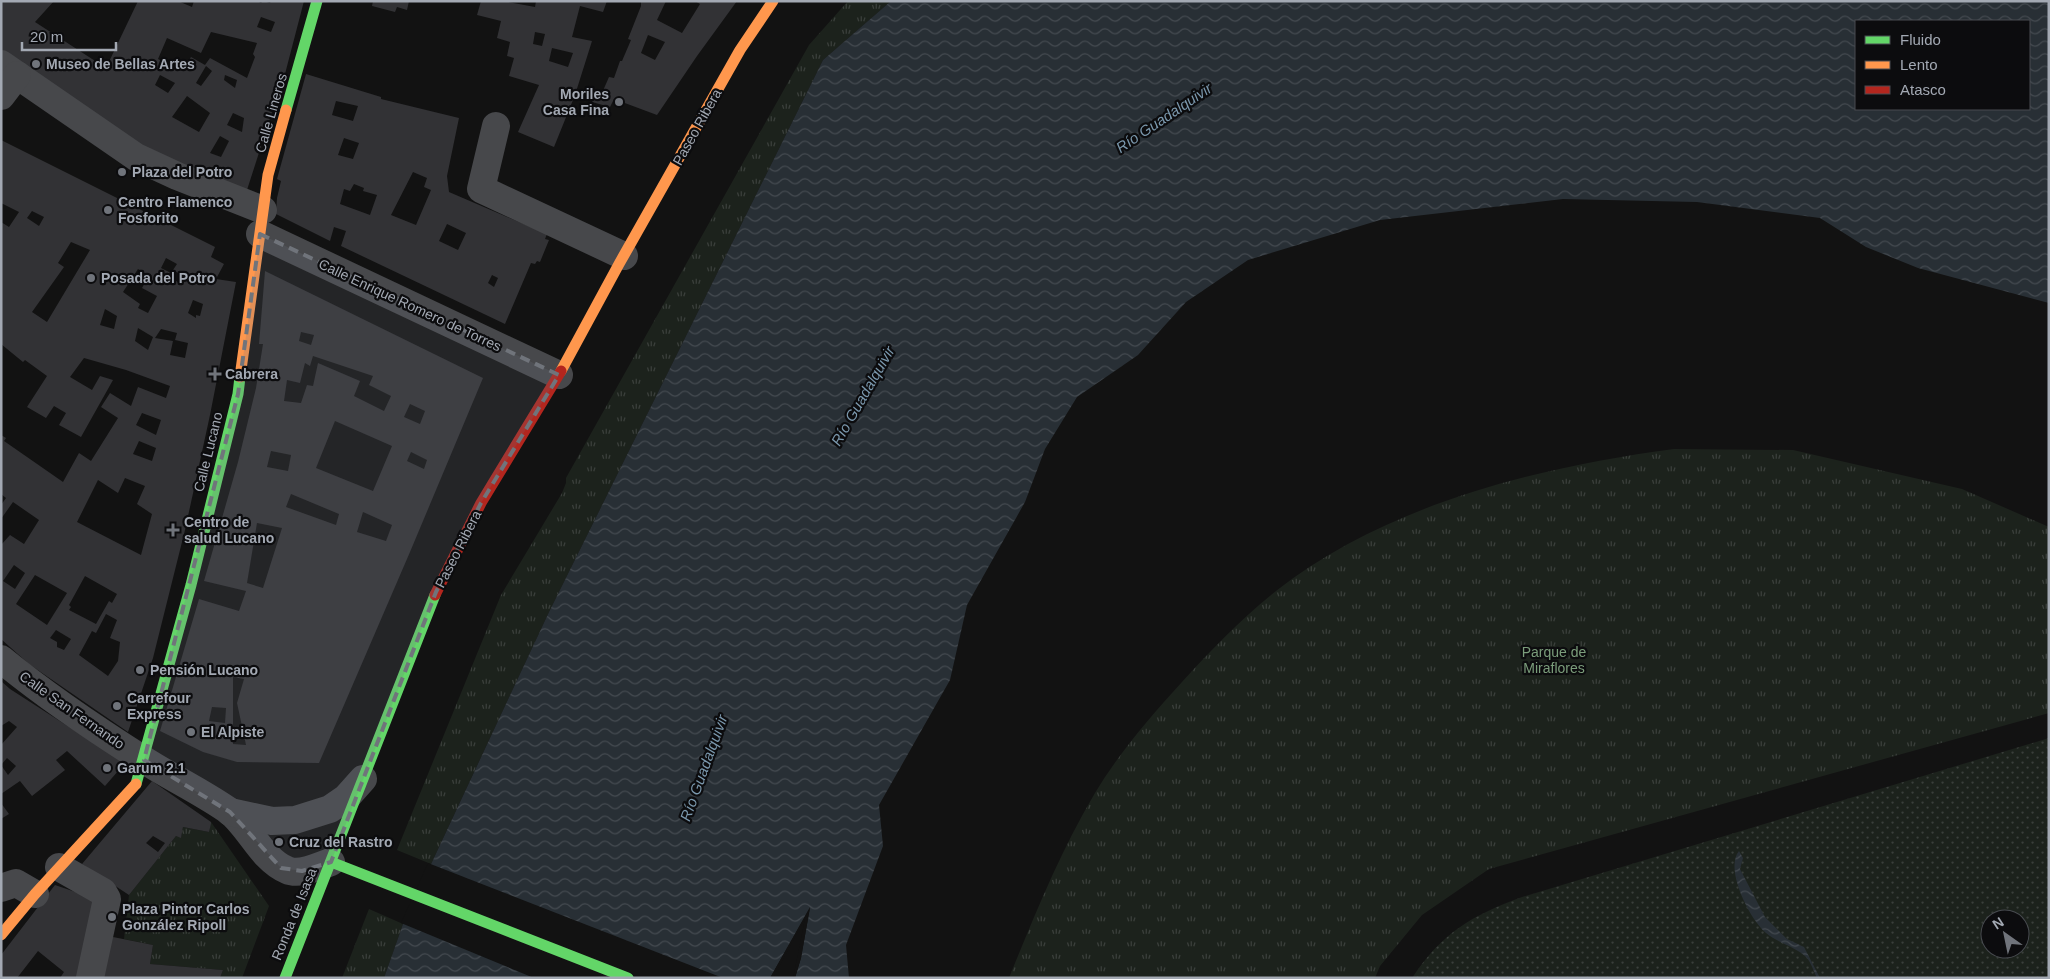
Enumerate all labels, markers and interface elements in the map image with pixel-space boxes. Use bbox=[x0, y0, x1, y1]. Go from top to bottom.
scale bar bbox=[22, 20, 116, 52]
legend bbox=[1855, 20, 2030, 110]
text: 20 m bbox=[30, 28, 63, 45]
text: Fluido bbox=[1900, 31, 1941, 48]
place label: Museo de Bellas Artes bbox=[46, 56, 195, 72]
text: Lento bbox=[1900, 56, 1938, 73]
marker: Museo de Bellas Artes bbox=[30, 58, 42, 70]
street label: Calle Lineros bbox=[252, 72, 290, 154]
water label: Río Guadalquivir bbox=[1113, 79, 1216, 156]
text: Atasco bbox=[1900, 81, 1946, 98]
place label: Moriles Casa Fina bbox=[543, 86, 609, 118]
street label: Paseo Ribera bbox=[669, 86, 725, 168]
marker: Moriles Casa Fina bbox=[613, 96, 625, 108]
place label: Plaza del Potro bbox=[132, 164, 232, 180]
marker: Plaza del Potro bbox=[116, 166, 128, 178]
place label: Centro Flamenco Fosforito bbox=[118, 194, 232, 226]
marker: Centro Flamenco Fosforito bbox=[102, 204, 114, 216]
street label: Calle Enrique Romero de Torres bbox=[316, 256, 504, 354]
place label: Posada del Potro bbox=[101, 270, 215, 286]
marker: Posada del Potro bbox=[85, 272, 97, 284]
water label: Río Guadalquivir bbox=[827, 342, 898, 448]
place label: Cabrera bbox=[225, 366, 278, 382]
marker: Cabrera bbox=[209, 368, 221, 380]
street label: Calle Lucano bbox=[190, 410, 226, 494]
street label: Paseo Ribera bbox=[432, 507, 484, 590]
place label: Centro de salud Lucano bbox=[184, 514, 274, 546]
marker: Centro de salud Lucano bbox=[166, 523, 180, 537]
park label: Parque de Miraflores bbox=[1522, 644, 1587, 676]
place label: Pensión Lucano bbox=[150, 662, 258, 678]
marker: Pensión Lucano bbox=[134, 664, 146, 676]
street label: Calle San Fernando bbox=[16, 668, 128, 752]
place label: Carrefour Express bbox=[127, 690, 191, 722]
marker: Carrefour Express bbox=[111, 700, 123, 712]
water label: Río Guadalquivir bbox=[676, 711, 731, 823]
place label: El Alpiste bbox=[201, 724, 264, 740]
marker: El Alpiste bbox=[185, 726, 197, 738]
place label: Garum 2.1 bbox=[117, 760, 186, 776]
marker: Garum 2.1 bbox=[101, 762, 113, 774]
place label: Cruz del Rastro bbox=[289, 834, 392, 850]
marker: Cruz del Rastro bbox=[273, 836, 285, 848]
street label: Ronda de Isasa bbox=[268, 865, 320, 962]
place label: Plaza Pintor Carlos González Ripoll bbox=[122, 901, 250, 933]
north arrow bbox=[1980, 909, 2030, 959]
marker: Plaza Pintor Carlos González Ripoll bbox=[106, 911, 118, 923]
text: N bbox=[1989, 914, 2007, 933]

